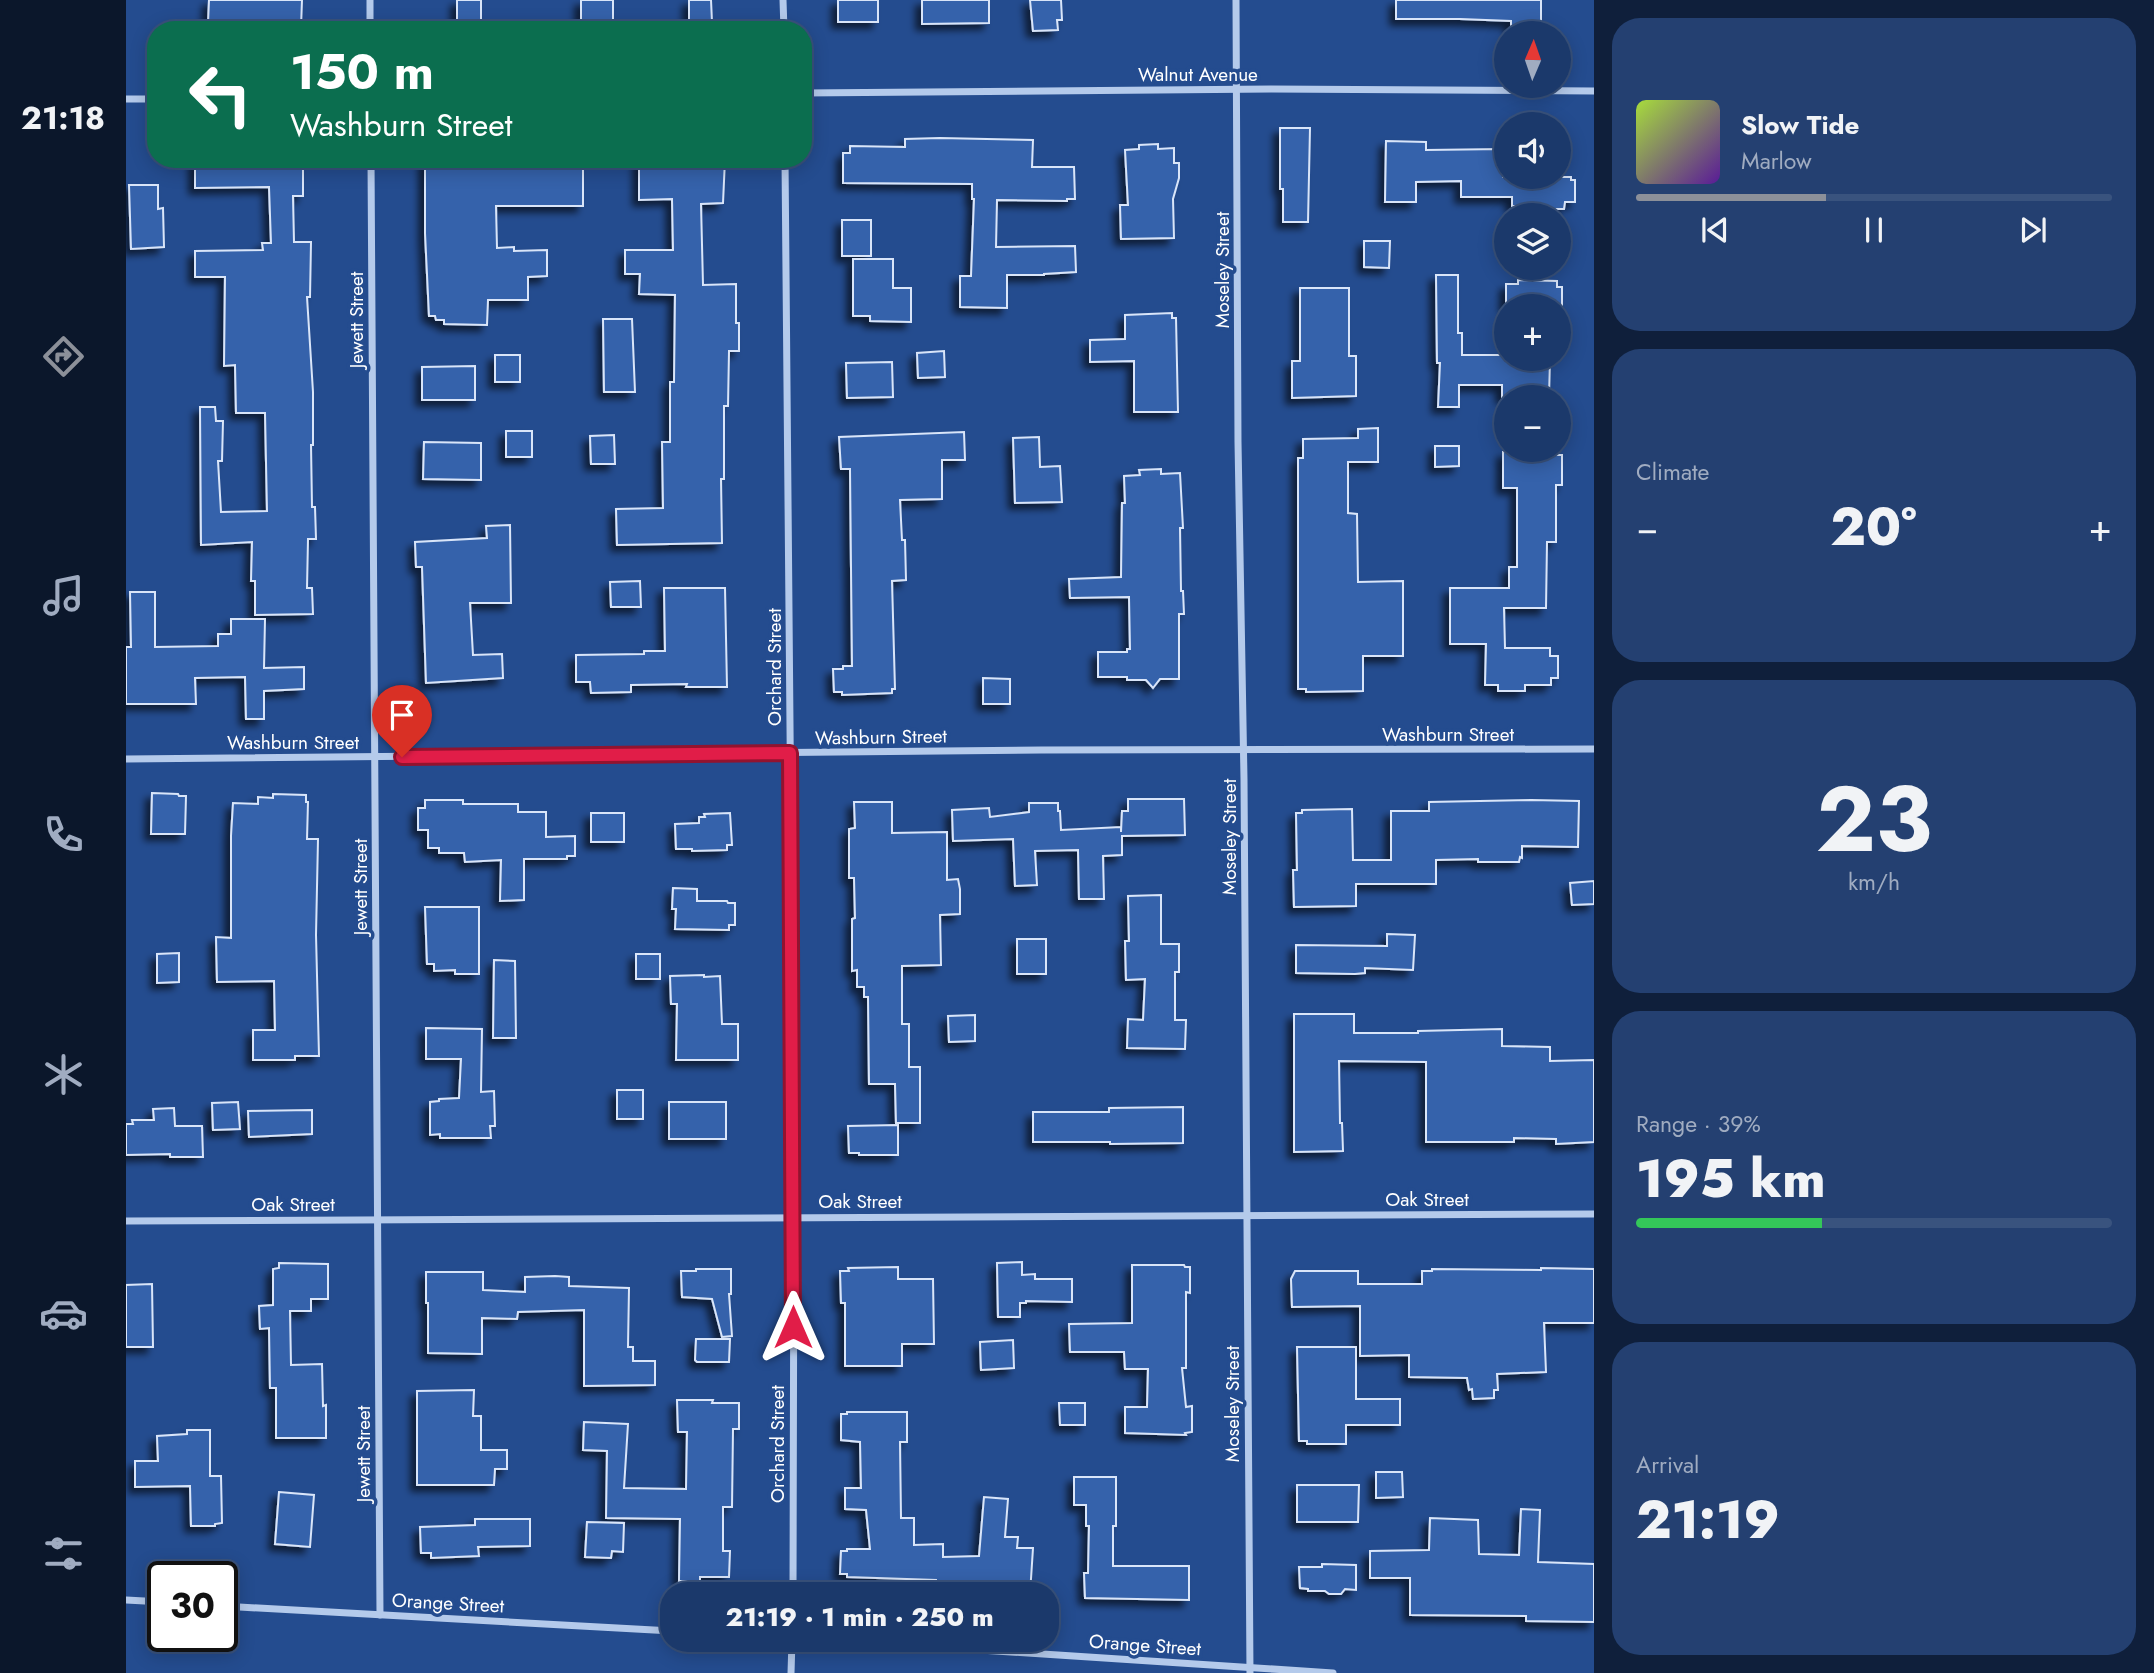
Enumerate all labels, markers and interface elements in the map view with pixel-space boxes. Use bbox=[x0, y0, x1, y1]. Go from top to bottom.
north arrow bbox=[1494, 21, 1572, 98]
map controls bbox=[1494, 21, 1571, 462]
text: 150 m bbox=[290, 37, 434, 107]
icon: left bbox=[175, 49, 266, 140]
street label: Walnut Avenue bbox=[1138, 61, 1258, 88]
text: 21:18 bbox=[21, 95, 105, 141]
text: Washburn Street bbox=[290, 102, 512, 148]
text: Slow Tide bbox=[1741, 106, 1860, 144]
button: sound bbox=[1494, 112, 1571, 189]
text: Marlow bbox=[1741, 144, 1812, 178]
button: layers bbox=[1494, 203, 1571, 280]
street label: Moseley Street bbox=[1209, 211, 1236, 328]
icon: previous bbox=[1696, 211, 1734, 249]
icon: pause bbox=[1855, 211, 1893, 249]
icon: next bbox=[2014, 211, 2052, 249]
street label: Jewett Street bbox=[343, 271, 370, 371]
button: + bbox=[1494, 294, 1571, 371]
icon: directions bbox=[39, 332, 88, 381]
button: − bbox=[1494, 385, 1571, 462]
text: Climate bbox=[1636, 455, 1709, 489]
text: 20° bbox=[1830, 489, 1917, 565]
text: − bbox=[1636, 500, 1658, 555]
text: + bbox=[2089, 500, 2112, 555]
icon: music bbox=[39, 571, 88, 620]
street label: Orchard Street bbox=[761, 608, 788, 726]
pin bbox=[372, 685, 432, 757]
icon: arrive bbox=[383, 696, 421, 734]
street label: Washburn Street bbox=[1382, 721, 1514, 748]
street label: Washburn Street bbox=[815, 722, 948, 752]
street label: Washburn Street bbox=[227, 729, 359, 756]
text: 23 bbox=[1816, 754, 1932, 885]
street label: Moseley Street bbox=[1216, 778, 1243, 895]
icon: phone bbox=[39, 810, 88, 859]
street label: Jewett Street bbox=[347, 838, 374, 938]
text: km/h bbox=[1848, 865, 1900, 899]
icon: climate bbox=[39, 1050, 88, 1099]
text: Range · 39% bbox=[1636, 1107, 1761, 1141]
text: 195 km bbox=[1636, 1141, 1825, 1217]
street label: Oak Street bbox=[1385, 1186, 1469, 1213]
street label: Oak Street bbox=[818, 1188, 902, 1215]
street label: Oak Street bbox=[251, 1191, 335, 1218]
icon: car bbox=[39, 1289, 88, 1338]
position arrow bbox=[756, 1290, 830, 1364]
street label: Moseley Street bbox=[1219, 1345, 1246, 1462]
street label: Orchard Street bbox=[764, 1385, 791, 1503]
street label: Jewett Street bbox=[350, 1405, 377, 1505]
text: Arrival bbox=[1636, 1448, 1699, 1482]
text: 21:19 bbox=[1636, 1482, 1780, 1558]
icon: filters bbox=[39, 1529, 88, 1578]
speed limit sign: 30 bbox=[147, 1561, 238, 1652]
street label: Orange Street bbox=[391, 1587, 505, 1619]
text: 21:19 · 1 min · 250 m bbox=[725, 1598, 994, 1636]
street label: Orange Street bbox=[1088, 1628, 1202, 1662]

